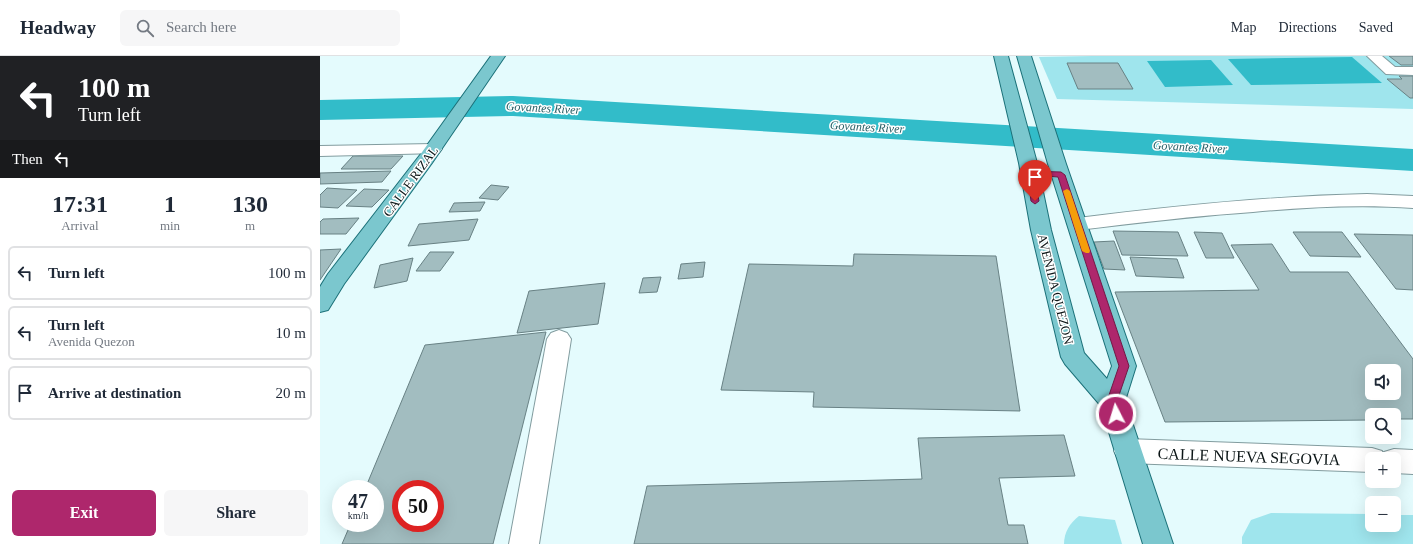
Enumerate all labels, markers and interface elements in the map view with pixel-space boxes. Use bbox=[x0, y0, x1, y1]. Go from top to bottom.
search box bbox=[120, 10, 400, 46]
text: Headway bbox=[20, 17, 96, 38]
icon: search bbox=[134, 17, 156, 39]
text: Search here bbox=[166, 19, 236, 35]
text: Map bbox=[1231, 20, 1256, 35]
text: Directions bbox=[1278, 20, 1337, 35]
text: Saved bbox=[1359, 20, 1393, 35]
icon: left bbox=[12, 72, 64, 124]
text: 100 m bbox=[78, 72, 150, 103]
water label: Govantes River bbox=[506, 99, 581, 117]
text: Turn left bbox=[78, 105, 141, 125]
water label: Govantes River bbox=[830, 118, 905, 136]
water label: Govantes River bbox=[1153, 138, 1228, 156]
street label: CALLE RIZAL bbox=[380, 143, 441, 219]
icon: left bbox=[51, 148, 73, 170]
text: Then bbox=[12, 151, 43, 167]
pin bbox=[1018, 160, 1052, 201]
icon: arrive bbox=[1024, 166, 1046, 188]
text: 17:31 bbox=[52, 191, 108, 217]
text: 1 bbox=[164, 191, 176, 217]
text: 130 bbox=[232, 191, 268, 217]
text: Arrival bbox=[61, 218, 99, 233]
text: min bbox=[160, 218, 180, 233]
text: m bbox=[245, 218, 255, 233]
street label: AVENIDA QUEZON bbox=[1035, 232, 1077, 347]
icon: left bbox=[14, 262, 36, 284]
text: Turn left bbox=[48, 265, 105, 281]
text: 100 m bbox=[268, 265, 306, 281]
text: Turn left bbox=[48, 317, 105, 333]
icon: left bbox=[14, 322, 36, 344]
text: 10 m bbox=[276, 325, 306, 341]
text: Avenida Quezon bbox=[48, 334, 135, 349]
map controls bbox=[1365, 364, 1401, 532]
button: sound bbox=[1365, 364, 1401, 400]
icon: arrive bbox=[14, 382, 36, 404]
text: Arrive at destination bbox=[48, 385, 181, 401]
text: 20 m bbox=[276, 385, 306, 401]
position arrow bbox=[1095, 393, 1137, 435]
button: search bbox=[1365, 408, 1401, 444]
street label: CALLE NUEVA SEGOVIA bbox=[1157, 445, 1341, 468]
button: + bbox=[1365, 452, 1401, 488]
speed limit sign: 50 bbox=[392, 480, 444, 532]
button: Exit bbox=[12, 490, 156, 536]
button: Share bbox=[164, 490, 308, 536]
text: 47 bbox=[348, 490, 368, 512]
button: − bbox=[1365, 496, 1401, 532]
text: km/h bbox=[348, 510, 368, 521]

